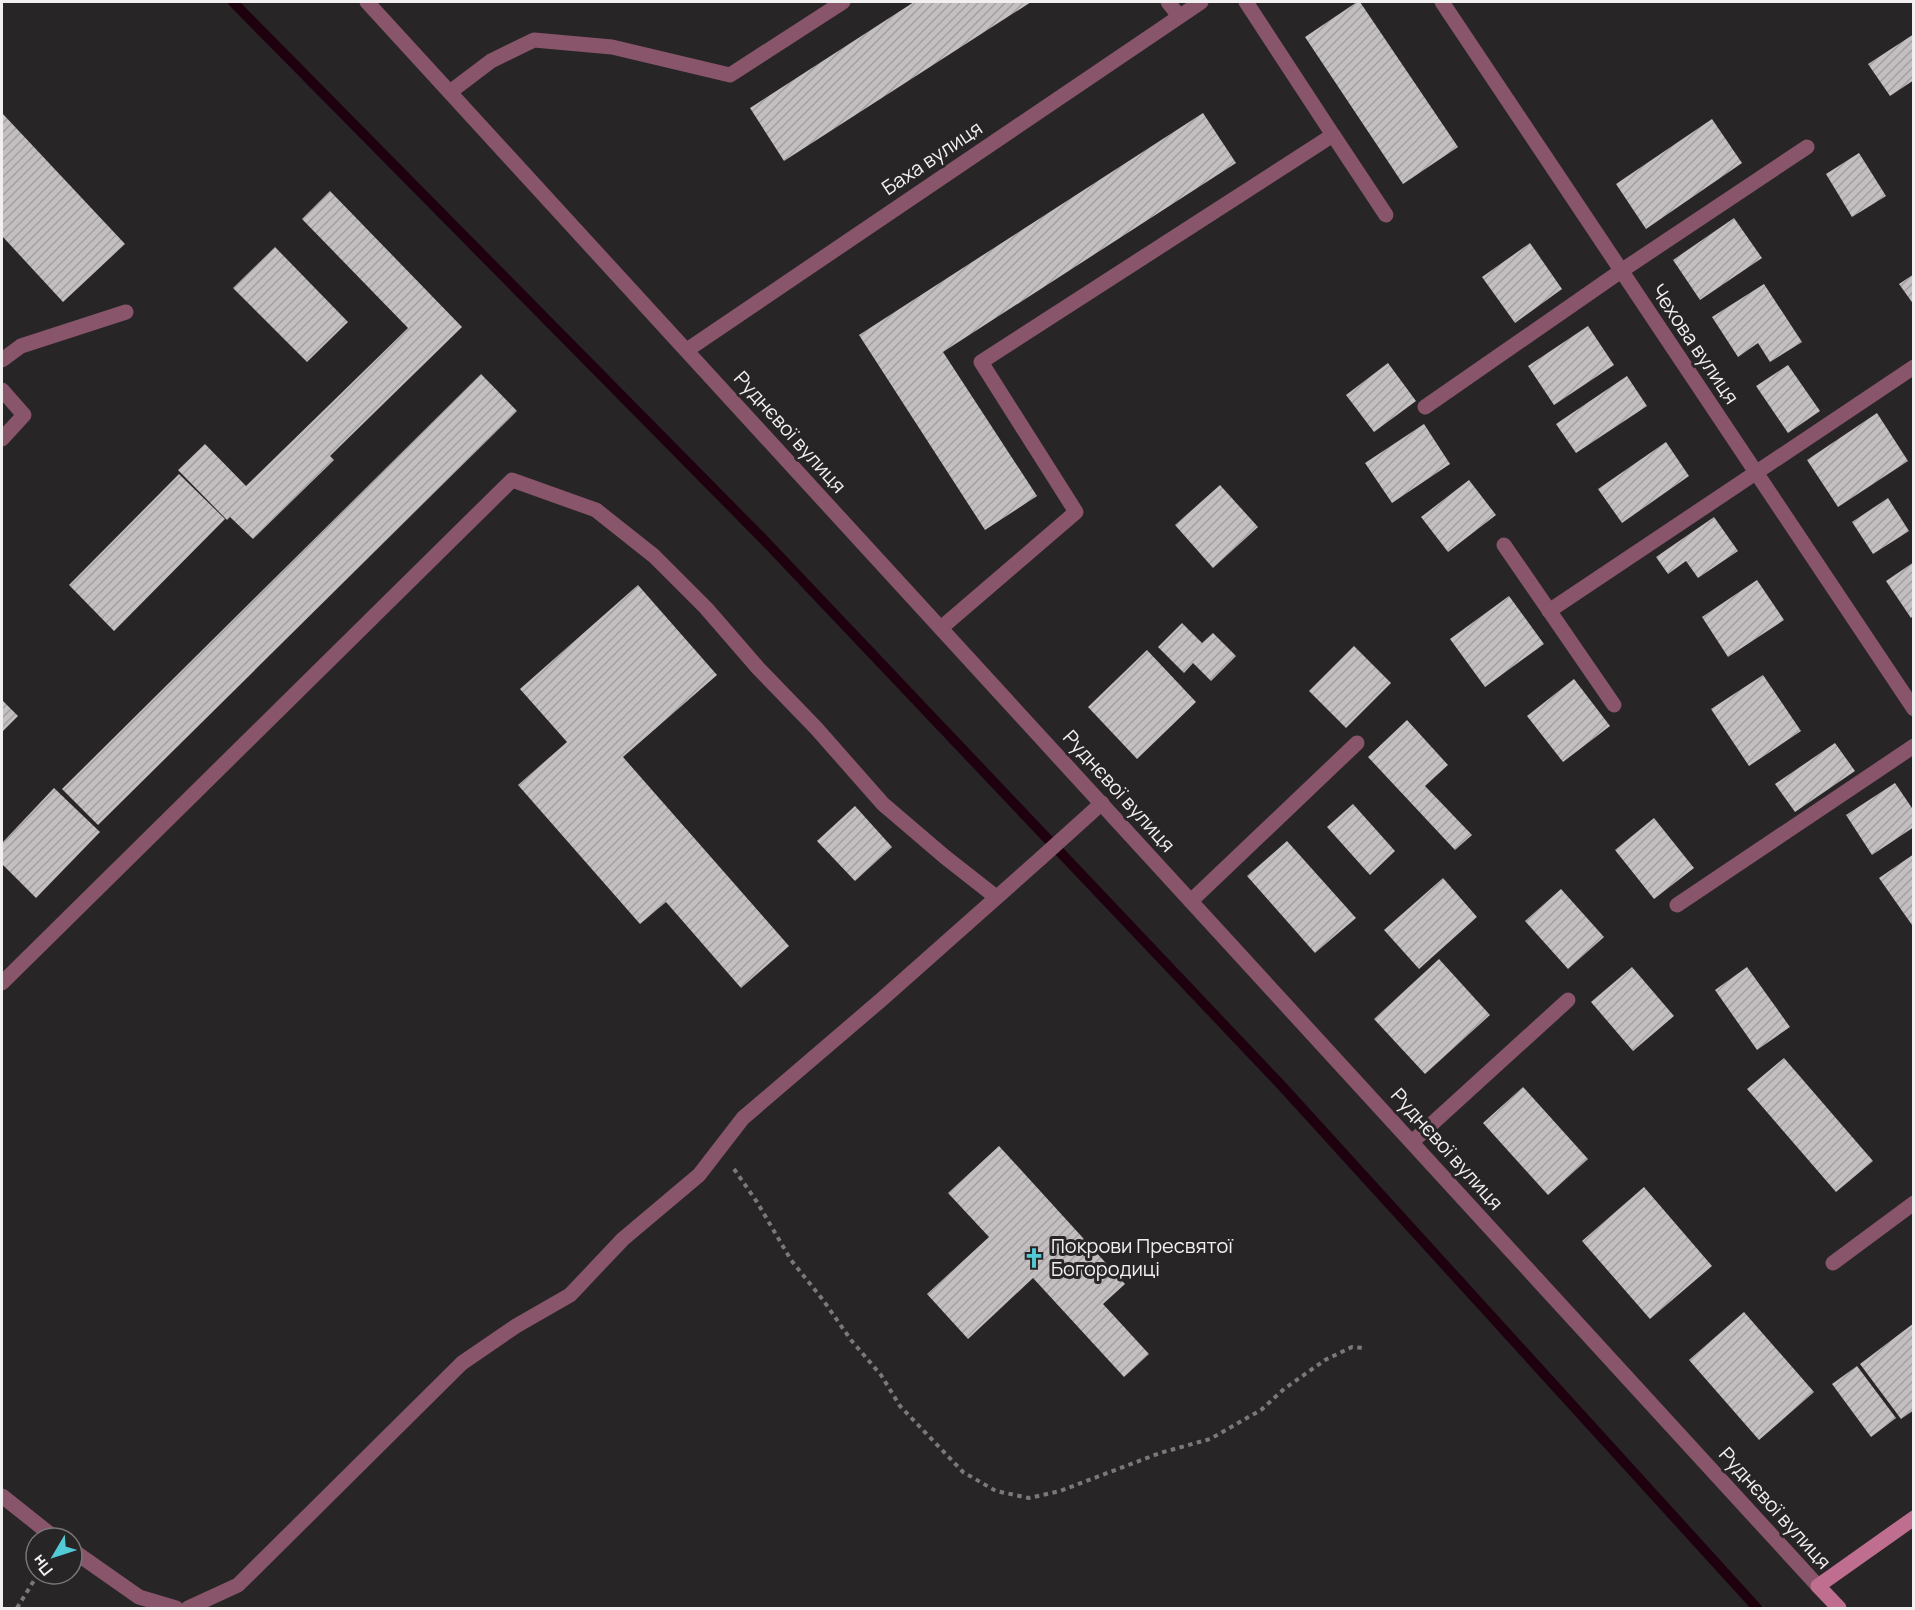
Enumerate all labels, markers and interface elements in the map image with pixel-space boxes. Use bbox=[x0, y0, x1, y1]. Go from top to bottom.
street label: Баха вулиця bbox=[876, 114, 987, 201]
street label: Чехова вулиця bbox=[1645, 278, 1746, 409]
street label: Руднєвої вулиця bbox=[728, 365, 852, 498]
street label: Руднєвої вулиця bbox=[1057, 724, 1181, 857]
street label: Руднєвої вулиця bbox=[1385, 1082, 1509, 1215]
place label: Покрови Пресвятої Богородиці bbox=[1051, 1232, 1234, 1282]
church icon: Покрови Пресвятої Богородиці bbox=[1022, 1246, 1046, 1270]
street label: Руднєвої вулиця bbox=[1713, 1441, 1837, 1574]
north arrow bbox=[24, 1526, 84, 1586]
text: Пн bbox=[27, 1550, 58, 1581]

